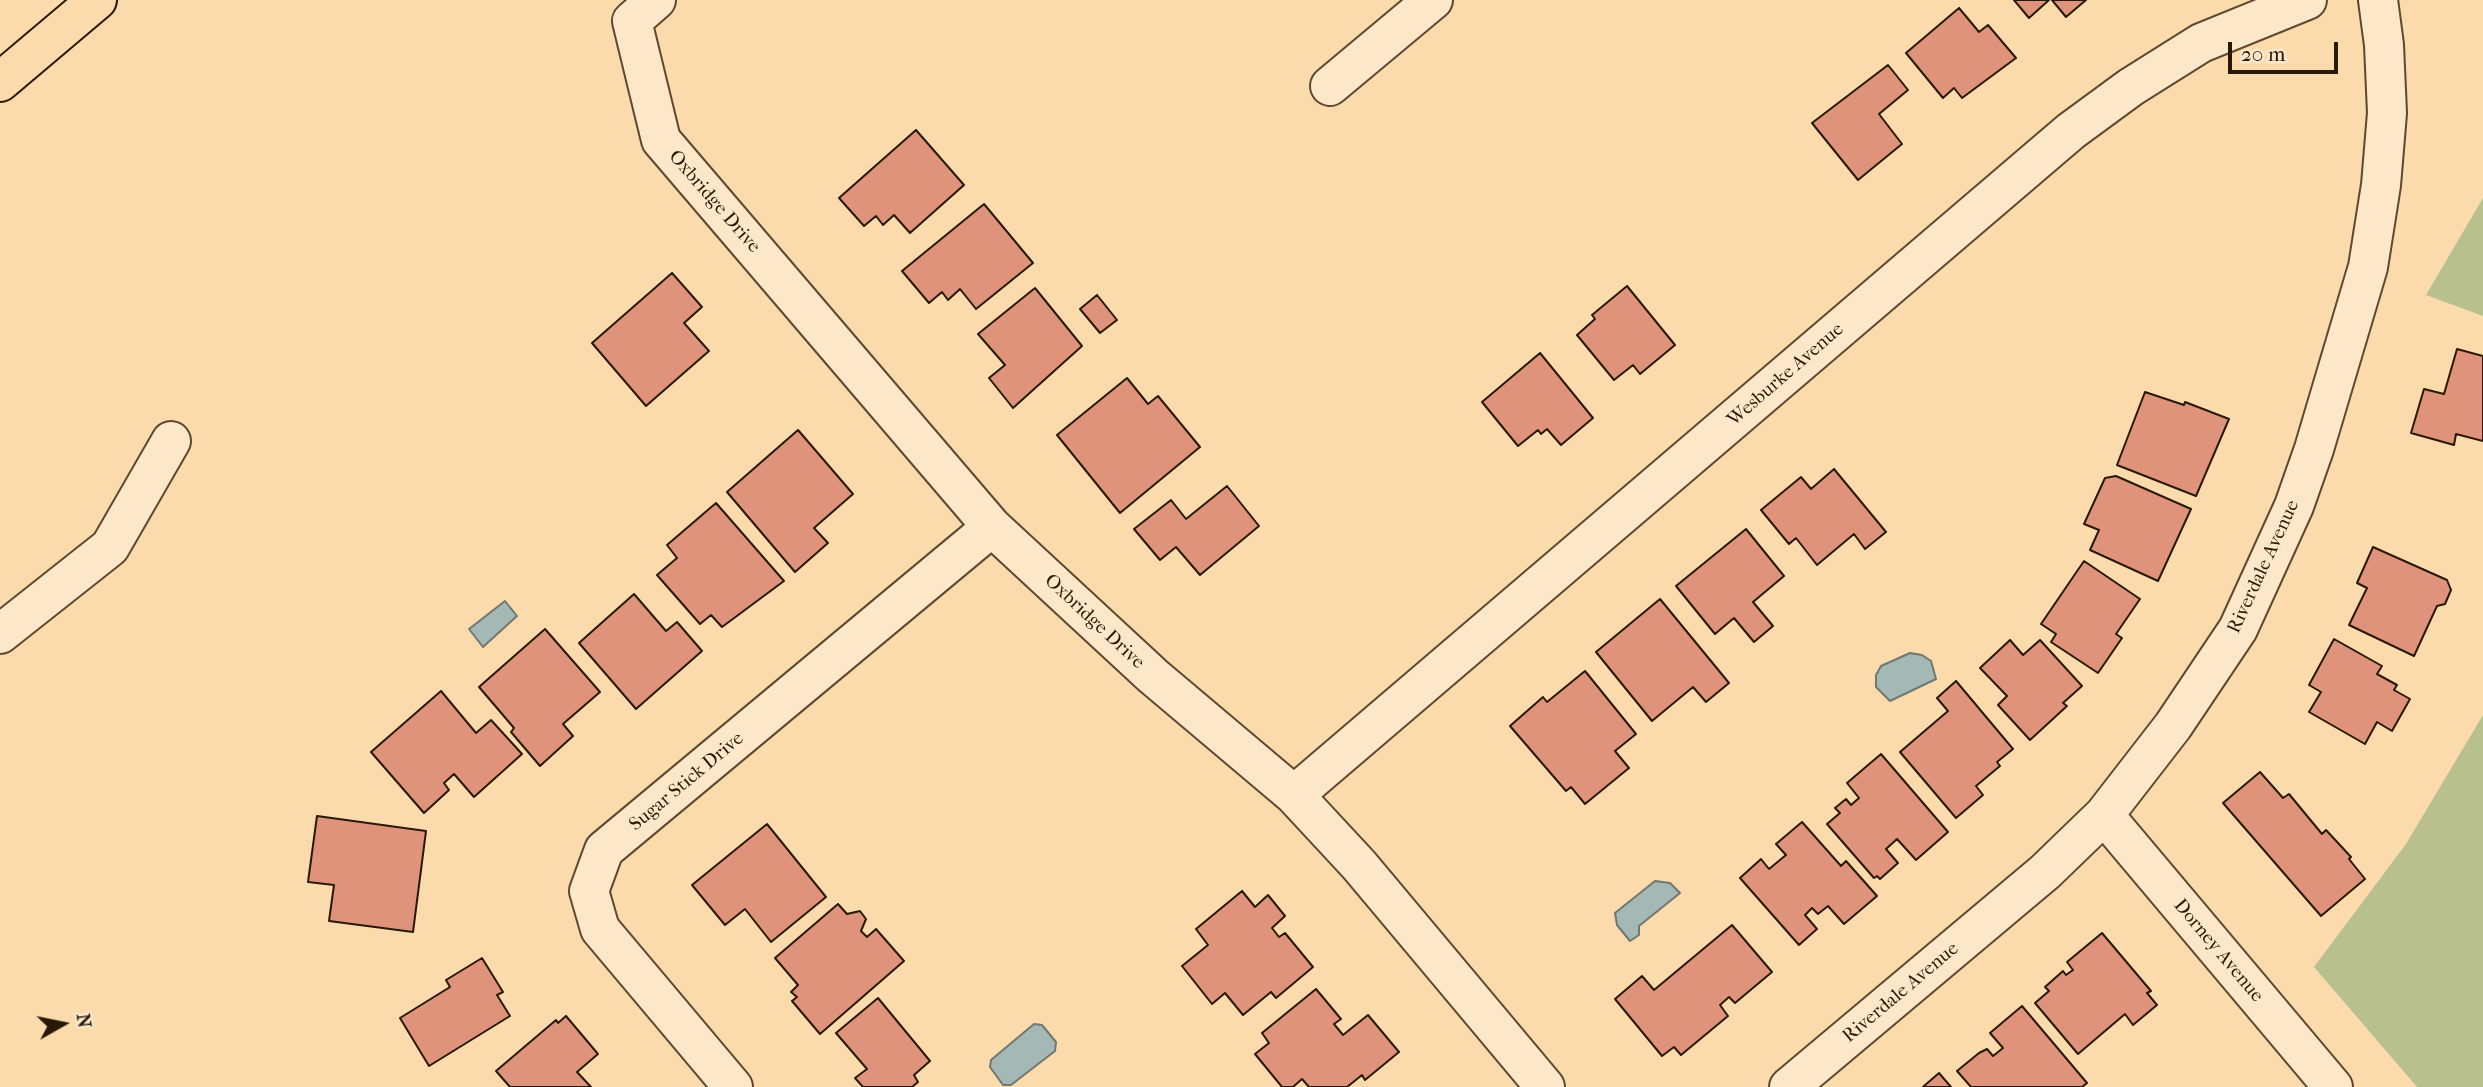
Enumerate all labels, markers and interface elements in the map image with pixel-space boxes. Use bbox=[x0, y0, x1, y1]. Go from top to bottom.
scale bar bbox=[2231, 28, 2341, 72]
text: 20 m bbox=[2241, 42, 2285, 66]
street label: Oxbridge Drive bbox=[663, 146, 765, 258]
street label: Wesburke Avenue bbox=[1723, 318, 1849, 432]
street label: Riverdale Avenue bbox=[2223, 497, 2305, 637]
street label: Oxbridge Drive bbox=[1039, 570, 1149, 674]
street label: Sugar Stick Drive bbox=[625, 728, 749, 836]
street label: Dorney Avenue bbox=[2168, 895, 2268, 1007]
street label: Riverdale Avenue bbox=[1838, 938, 1964, 1048]
north arrow bbox=[28, 989, 98, 1059]
text: N bbox=[72, 1012, 96, 1030]

